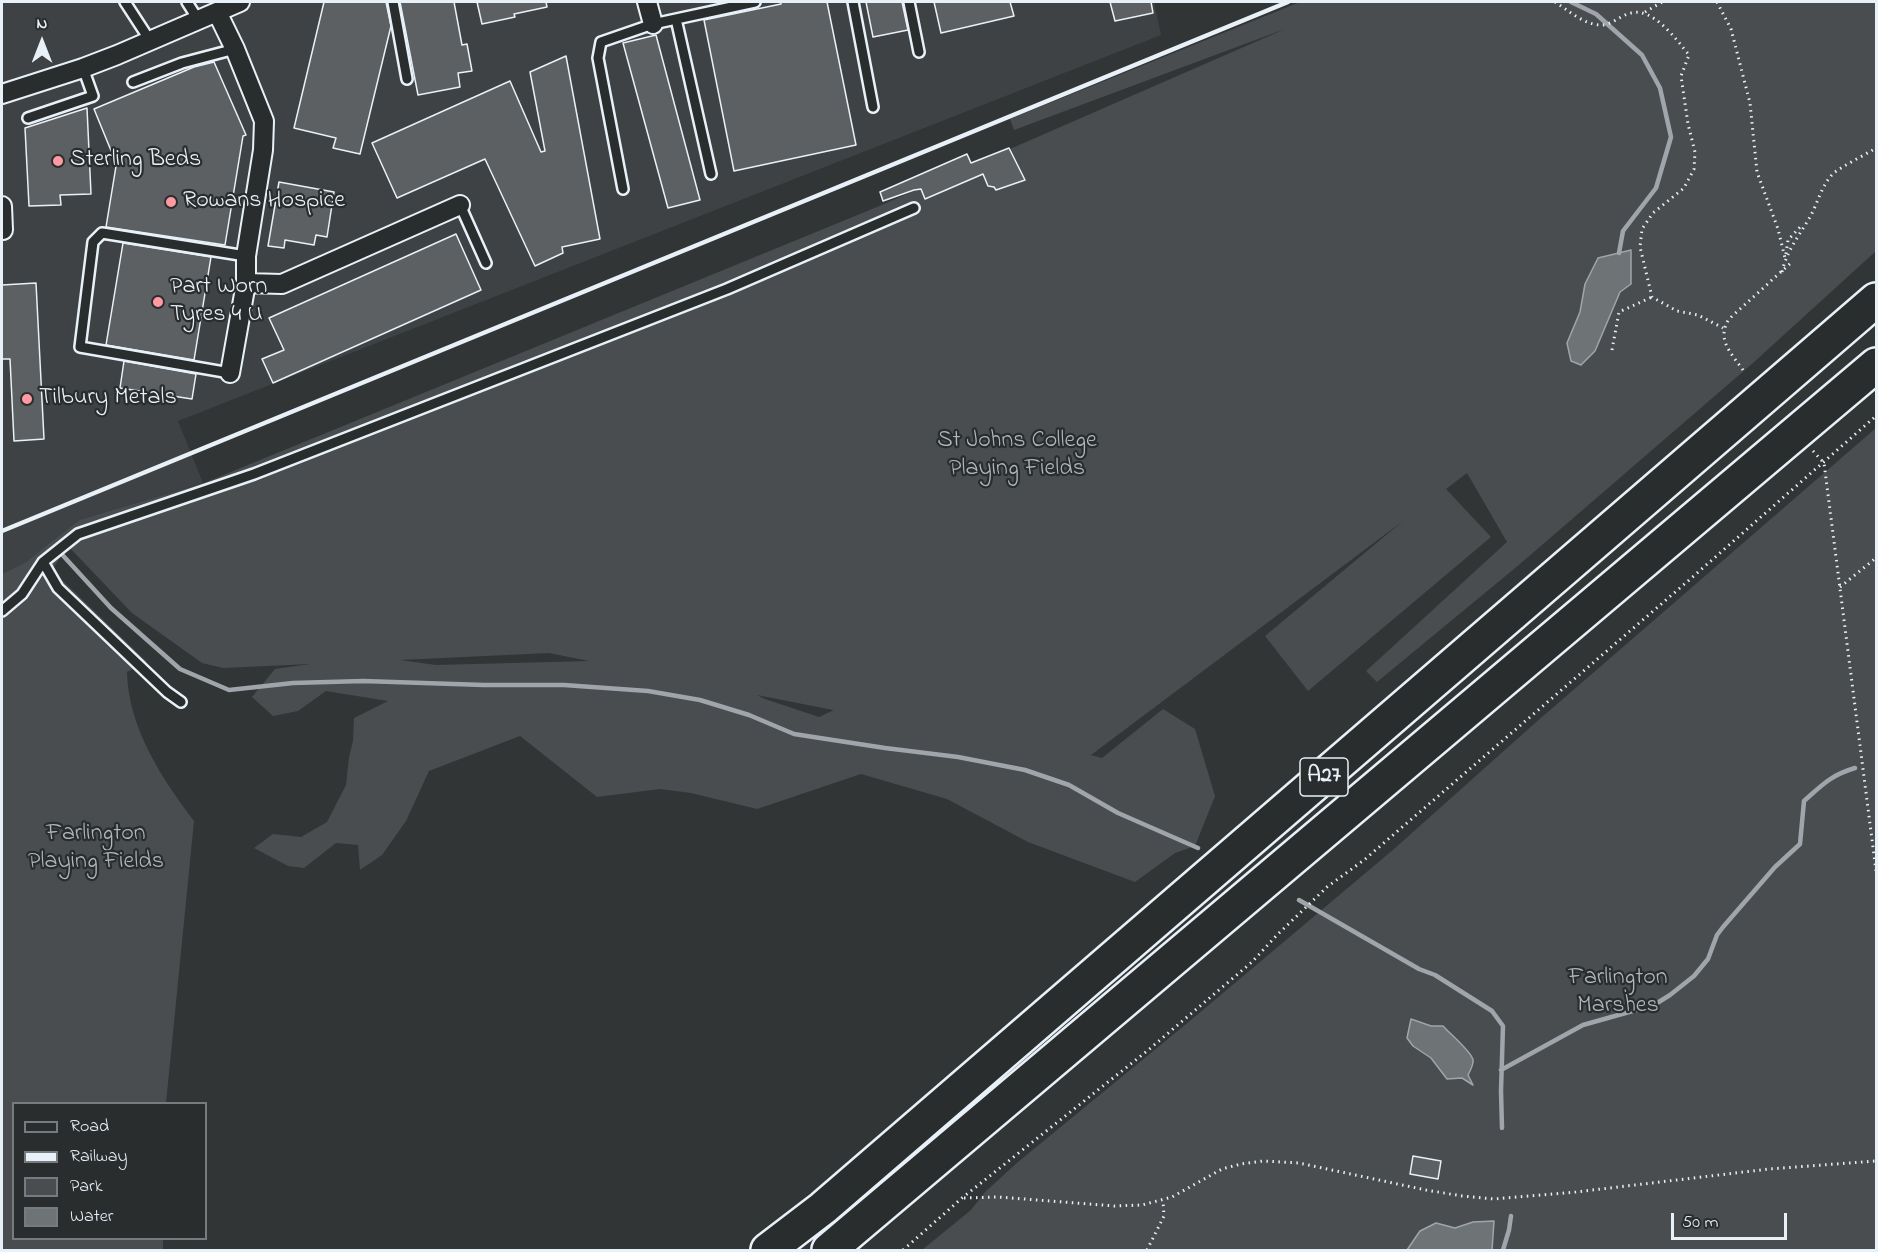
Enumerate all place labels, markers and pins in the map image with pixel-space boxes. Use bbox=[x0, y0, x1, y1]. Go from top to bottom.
place label: Sterling Beds bbox=[70, 147, 201, 175]
marker: Sterling Beds bbox=[51, 154, 65, 168]
place label: Rowans Hospice bbox=[183, 188, 345, 216]
marker: Rowans Hospice bbox=[164, 195, 178, 209]
place label: Part Worn Tyres 4 U bbox=[170, 274, 267, 330]
marker: Part Worn Tyres 4 U bbox=[151, 295, 165, 309]
place label: Tilbury Metals bbox=[39, 385, 177, 413]
marker: Tilbury Metals bbox=[20, 392, 34, 406]

